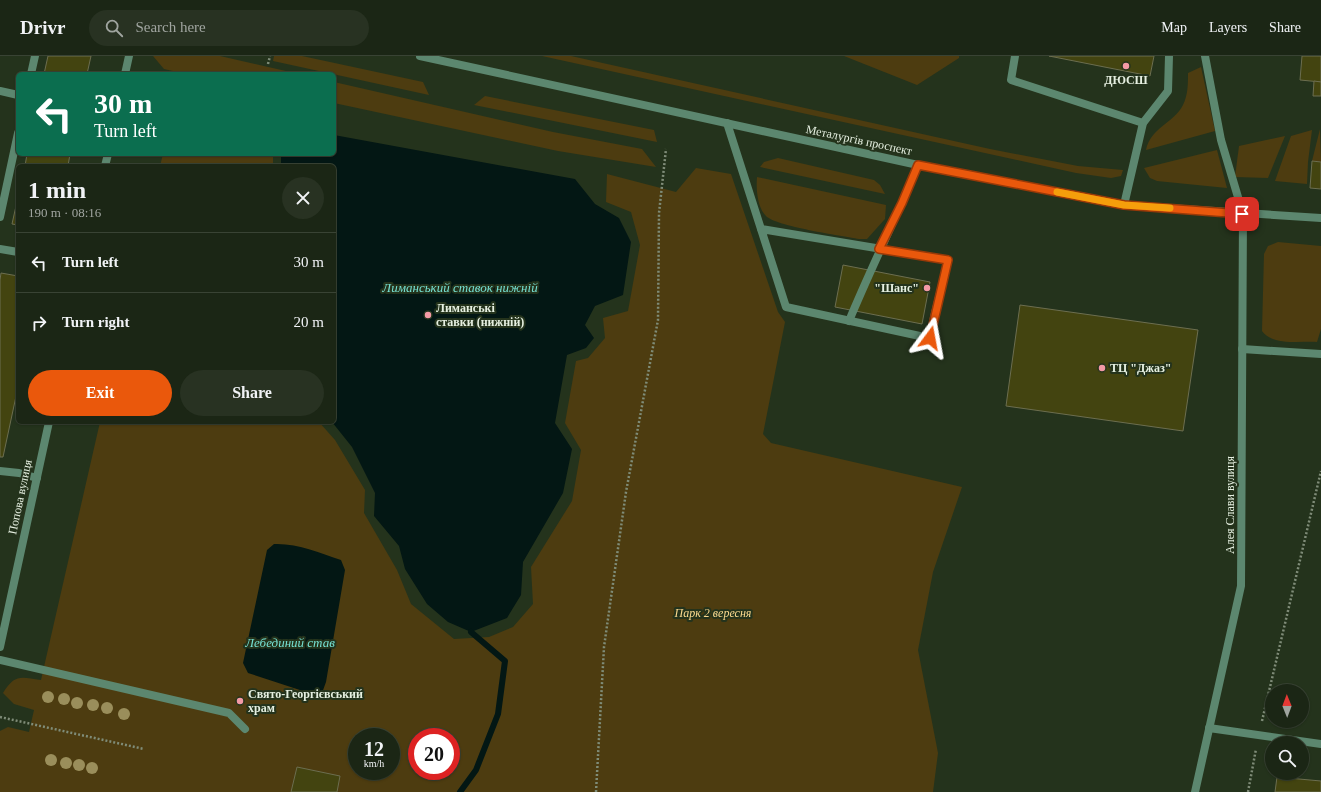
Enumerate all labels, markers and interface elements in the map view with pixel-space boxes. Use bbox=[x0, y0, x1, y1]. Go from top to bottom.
search box bbox=[89, 10, 369, 46]
text: Drivr bbox=[20, 17, 65, 38]
icon: search bbox=[103, 17, 125, 39]
text: Search here bbox=[135, 19, 206, 35]
text: Map bbox=[1161, 20, 1187, 35]
text: Layers bbox=[1209, 20, 1247, 35]
text: Share bbox=[1269, 20, 1301, 35]
marker: ДЮСШ bbox=[1121, 61, 1131, 71]
place label: ДЮСШ bbox=[1104, 73, 1148, 87]
icon: left bbox=[28, 88, 80, 140]
text: 30 m bbox=[94, 88, 152, 119]
text: Turn left bbox=[94, 121, 157, 141]
street label: Металургів проспект bbox=[805, 122, 914, 158]
text: 1 min bbox=[28, 177, 86, 203]
button: close bbox=[282, 177, 324, 219]
pin bbox=[1225, 197, 1259, 231]
icon: arrive bbox=[1231, 203, 1253, 225]
text: 190 m · 08:16 bbox=[28, 205, 101, 220]
icon: left bbox=[28, 252, 50, 274]
text: Turn left bbox=[62, 254, 119, 270]
text: 30 m bbox=[294, 254, 324, 270]
water label: Лиманський ставок нижній bbox=[381, 280, 538, 295]
place label: "Шанс" bbox=[874, 281, 919, 295]
marker: "Шанс" bbox=[922, 283, 932, 293]
place label: Лиманські ставки (нижній) bbox=[436, 301, 524, 329]
marker: Лиманські ставки (нижній) bbox=[423, 310, 433, 320]
icon: right bbox=[28, 312, 50, 334]
text: Turn right bbox=[62, 314, 129, 330]
text: 20 m bbox=[294, 314, 324, 330]
position arrow bbox=[909, 317, 951, 359]
place label: ТЦ "Джаз" bbox=[1110, 361, 1171, 375]
marker: ТЦ "Джаз" bbox=[1097, 363, 1107, 373]
button: Exit bbox=[28, 370, 172, 416]
button: Share bbox=[180, 370, 324, 416]
street label: Алея Слави вулиця bbox=[1223, 456, 1237, 554]
street label: Попова вулиця bbox=[5, 458, 35, 536]
park label: Парк 2 вересня bbox=[674, 606, 752, 620]
water label: Лебединий став bbox=[244, 635, 335, 650]
north arrow bbox=[1265, 684, 1309, 728]
map controls bbox=[1265, 684, 1309, 780]
place label: Свято-Георгієвський храм bbox=[248, 687, 363, 715]
marker: Свято-Георгієвський храм bbox=[235, 696, 245, 706]
speed limit sign: 20 bbox=[408, 728, 460, 780]
button: search bbox=[1265, 736, 1309, 780]
text: 12 bbox=[364, 738, 384, 760]
text: km/h bbox=[364, 758, 384, 769]

